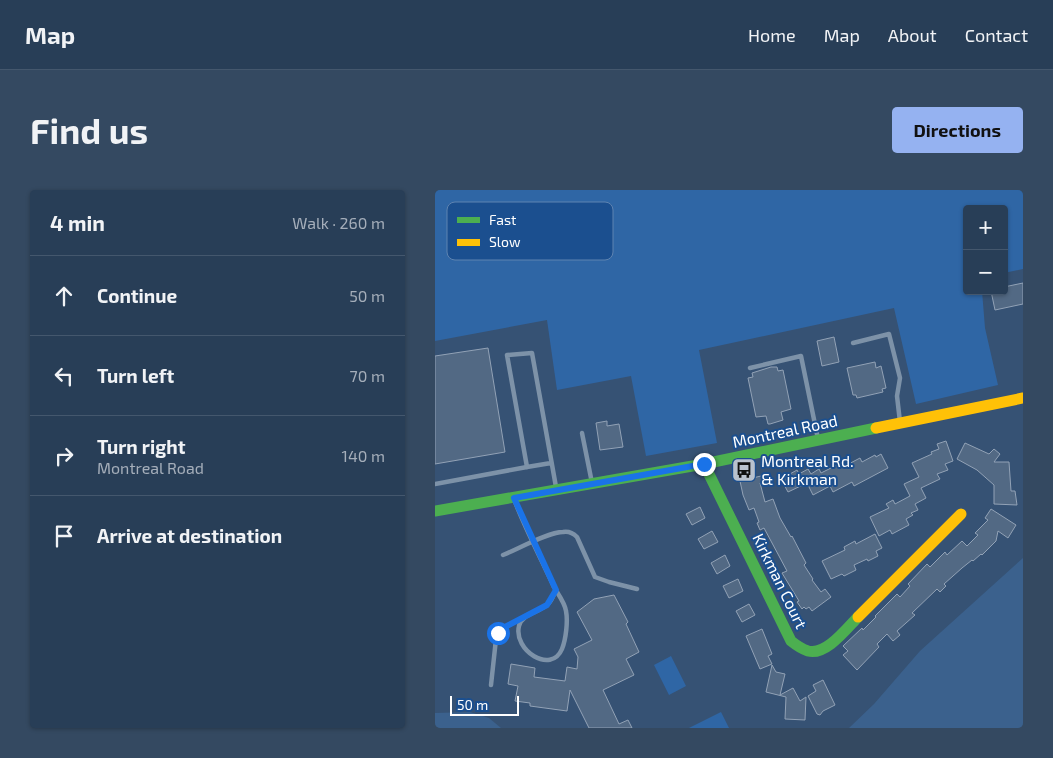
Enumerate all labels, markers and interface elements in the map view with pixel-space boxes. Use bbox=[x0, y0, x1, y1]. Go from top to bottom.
text: Map bbox=[25, 20, 75, 49]
text: Home bbox=[748, 24, 796, 46]
text: Map bbox=[824, 24, 860, 46]
text: About bbox=[888, 24, 937, 46]
text: Contact bbox=[965, 24, 1028, 46]
button: Directions bbox=[892, 107, 1023, 153]
text: Find us bbox=[30, 109, 148, 151]
legend bbox=[447, 202, 613, 260]
map controls bbox=[963, 205, 1008, 295]
button: + bbox=[963, 205, 1008, 250]
text: 4 min bbox=[50, 210, 105, 235]
text: Fast bbox=[489, 211, 516, 228]
text: Walk · 260 m bbox=[292, 213, 385, 232]
text: Slow bbox=[489, 233, 521, 250]
button: − bbox=[963, 250, 1008, 295]
icon: ahead bbox=[50, 282, 78, 310]
text: Continue bbox=[97, 284, 177, 307]
text: 50 m bbox=[349, 286, 385, 305]
icon: left bbox=[50, 362, 78, 390]
text: Turn left bbox=[97, 364, 174, 387]
text: 70 m bbox=[350, 366, 385, 385]
street label: Montreal Road bbox=[731, 410, 839, 451]
text: Turn right bbox=[97, 435, 185, 458]
icon: right bbox=[50, 442, 78, 470]
text: 140 m bbox=[342, 446, 385, 465]
place label: Montreal Rd. & Kirkman bbox=[761, 451, 854, 488]
route end bbox=[693, 453, 716, 476]
bus stop icon: Montreal Rd. & Kirkman bbox=[731, 457, 757, 483]
text: Montreal Road bbox=[97, 458, 204, 477]
icon: arrive bbox=[50, 522, 78, 550]
text: Arrive at destination bbox=[97, 524, 282, 547]
street label: Kirkman Court bbox=[749, 530, 812, 631]
route start bbox=[487, 622, 510, 645]
scale bar bbox=[450, 693, 519, 716]
text: 50 m bbox=[457, 696, 488, 713]

